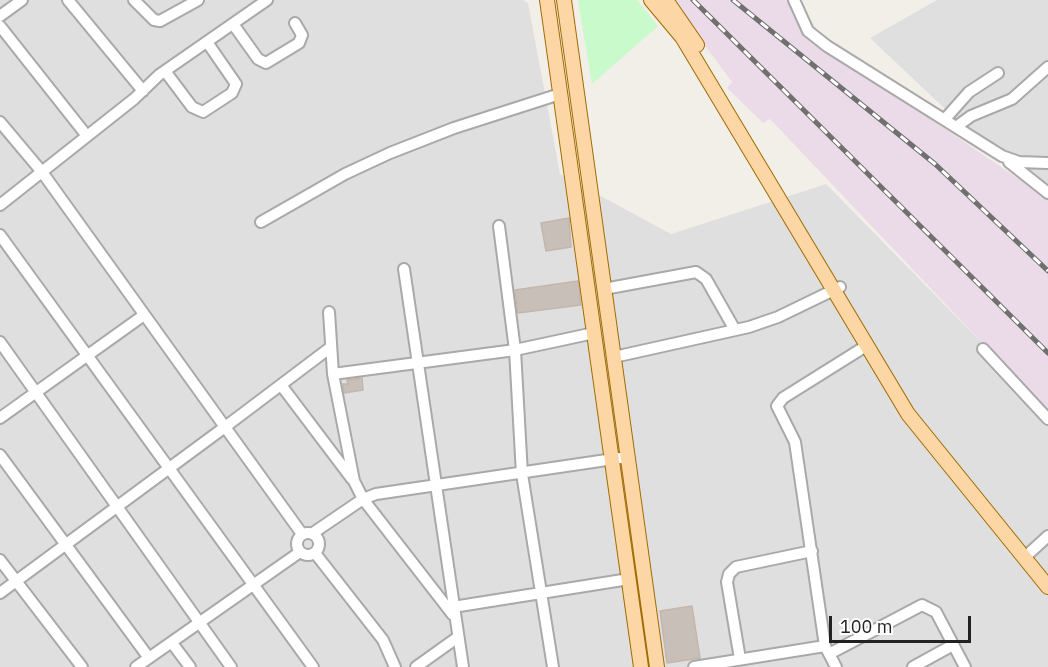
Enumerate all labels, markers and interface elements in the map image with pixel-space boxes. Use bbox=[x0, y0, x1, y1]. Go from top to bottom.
scale bar bbox=[832, 604, 974, 642]
text: 100 m bbox=[840, 615, 892, 638]

